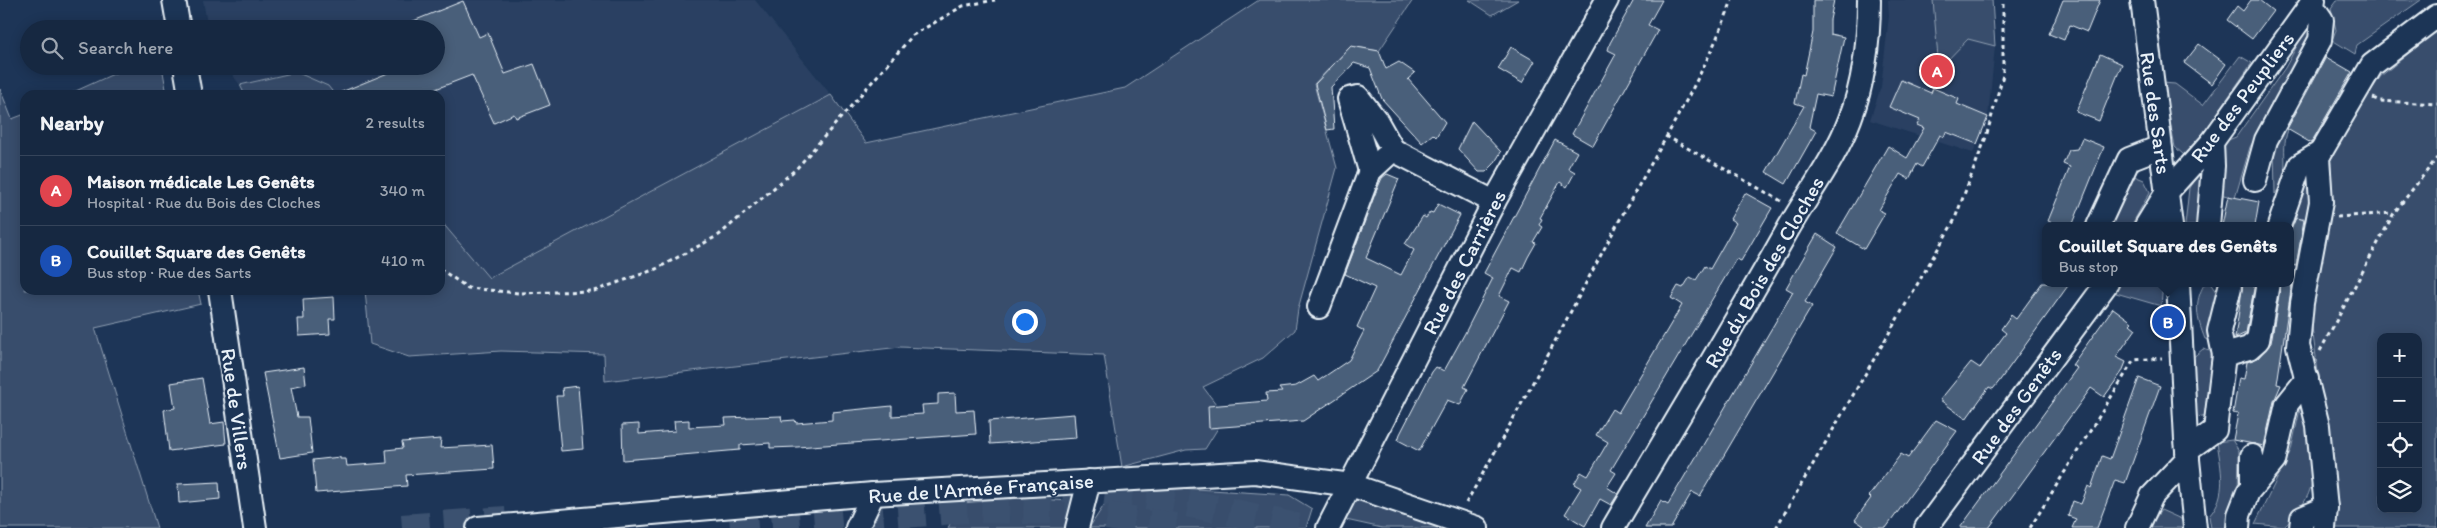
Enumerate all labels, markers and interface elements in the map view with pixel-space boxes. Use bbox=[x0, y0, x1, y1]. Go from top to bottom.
search box bbox=[20, 20, 445, 75]
street label: Rue des Peupliers bbox=[2185, 27, 2299, 167]
icon: search bbox=[38, 34, 66, 62]
text: Search here bbox=[78, 36, 173, 59]
street label: Rue des Sarts bbox=[2135, 50, 2177, 176]
pin: A bbox=[1921, 52, 1953, 90]
text: Nearby bbox=[40, 110, 104, 135]
text: 2 results bbox=[365, 113, 425, 132]
text: Maison médicale Les Genêts bbox=[87, 170, 315, 193]
street label: Rue du Bois des Cloches bbox=[1699, 172, 1829, 372]
text: A bbox=[51, 181, 61, 200]
text: 340 m bbox=[380, 181, 425, 200]
street label: Rue des Carrières bbox=[1417, 186, 1511, 338]
text: Hospital · Rue du Bois des Cloches bbox=[87, 193, 321, 212]
popup bbox=[2042, 222, 2294, 287]
text: Couillet Square des Genêts bbox=[2059, 234, 2277, 257]
text: Couillet Square des Genêts bbox=[87, 240, 306, 263]
text: B bbox=[51, 251, 61, 270]
text: 410 m bbox=[381, 251, 425, 270]
text: Bus stop bbox=[2059, 257, 2118, 276]
text: Bus stop · Rue des Sarts bbox=[87, 263, 251, 282]
pin: B bbox=[2152, 303, 2184, 341]
your location bbox=[1012, 309, 1038, 335]
map controls bbox=[2377, 333, 2422, 513]
button: + bbox=[2377, 333, 2422, 378]
street label: Rue des Genêts bbox=[1965, 343, 2067, 469]
street label: Rue de Villers bbox=[216, 346, 258, 472]
button: − bbox=[2377, 378, 2422, 423]
button: locate bbox=[2377, 423, 2422, 468]
street label: Rue de l'Armée Française bbox=[867, 468, 1095, 508]
button: layers bbox=[2377, 468, 2422, 513]

